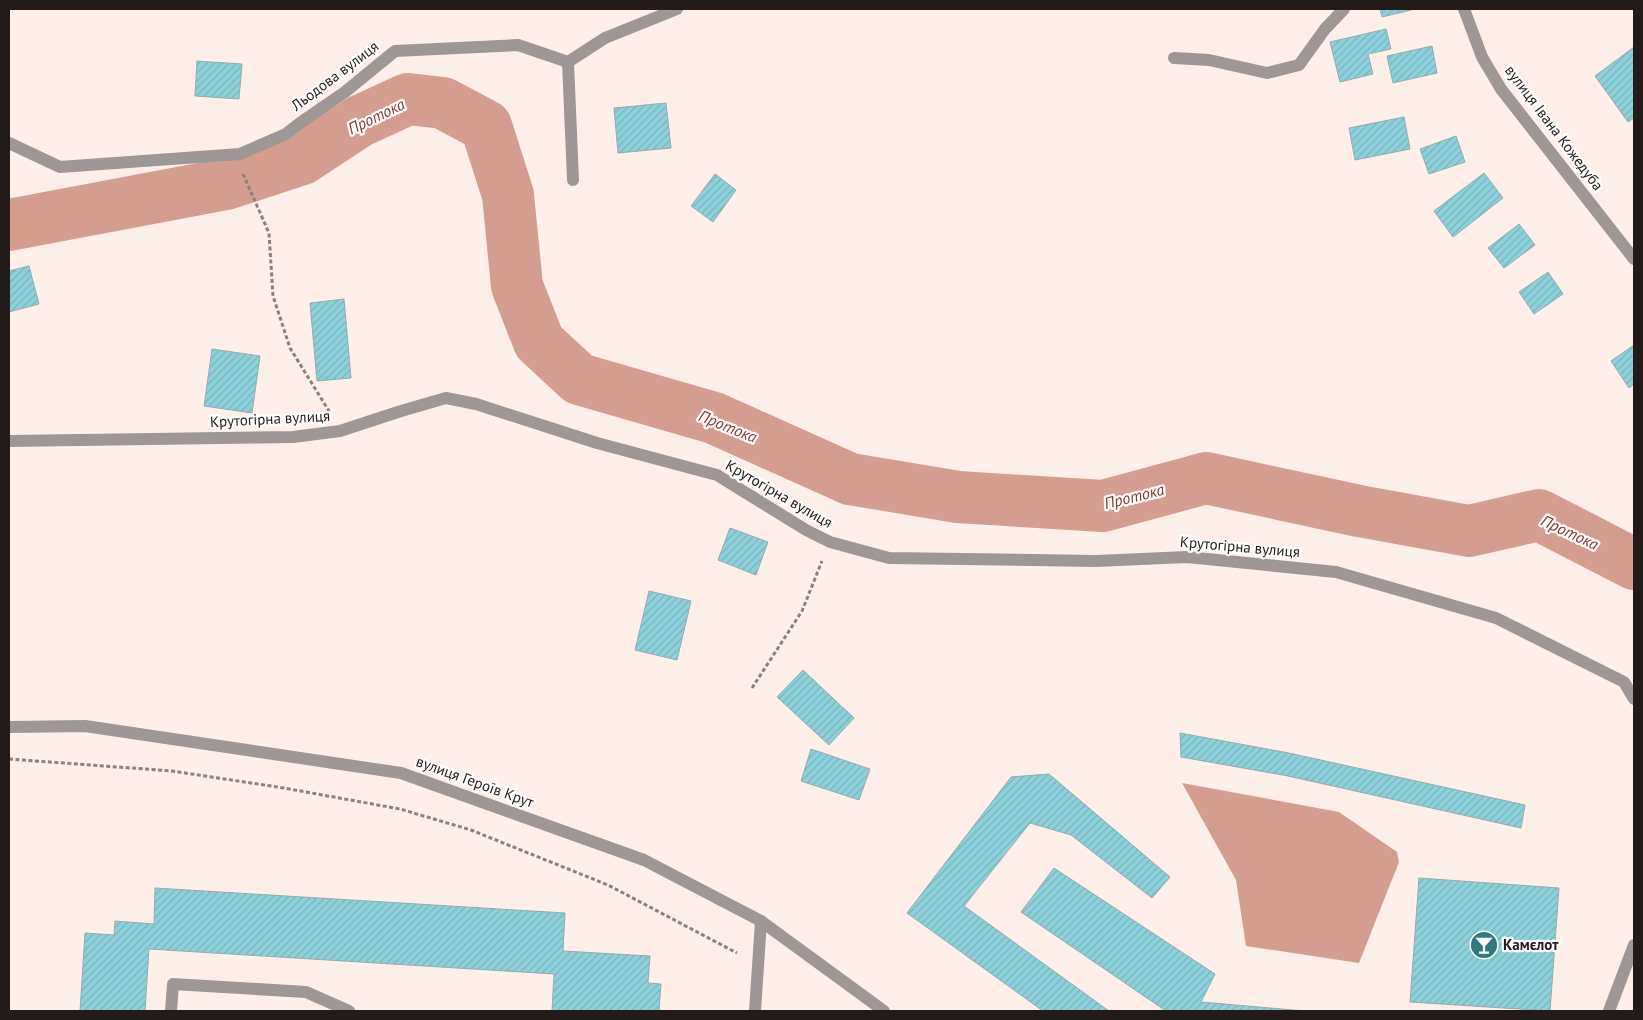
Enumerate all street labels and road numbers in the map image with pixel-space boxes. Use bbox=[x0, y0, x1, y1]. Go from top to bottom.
street label: Льодова вулиця bbox=[286, 37, 382, 115]
street label: вулиця Івана Кожедуба bbox=[1501, 61, 1608, 194]
street label: Крутогірна вулиця bbox=[209, 406, 331, 431]
street label: Крутогірна вулиця bbox=[722, 455, 836, 532]
street label: Крутогірна вулиця bbox=[1179, 532, 1301, 561]
street label: вулиця Героїв Крут bbox=[414, 751, 537, 812]

